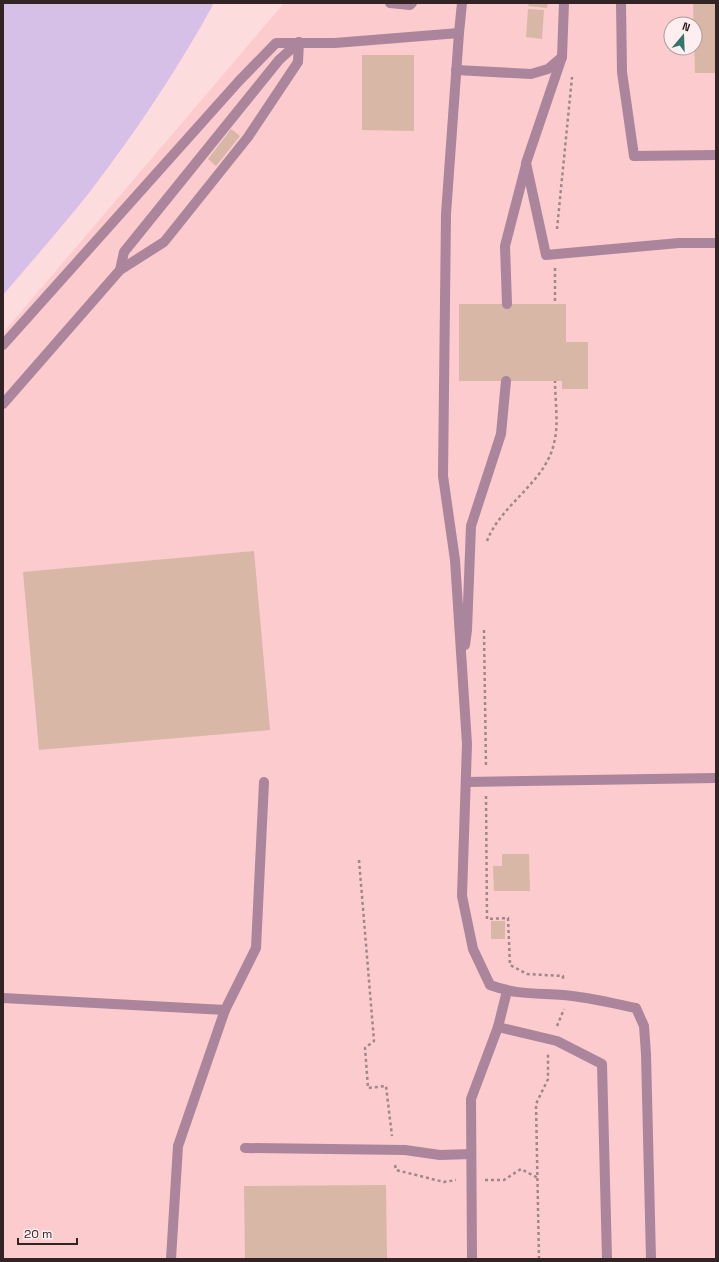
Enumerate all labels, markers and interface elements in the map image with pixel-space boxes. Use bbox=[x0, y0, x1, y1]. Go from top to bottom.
north arrow bbox=[663, 16, 703, 56]
text: N bbox=[680, 19, 692, 34]
scale bar bbox=[18, 1220, 77, 1246]
text: 20 m bbox=[24, 1226, 52, 1242]

